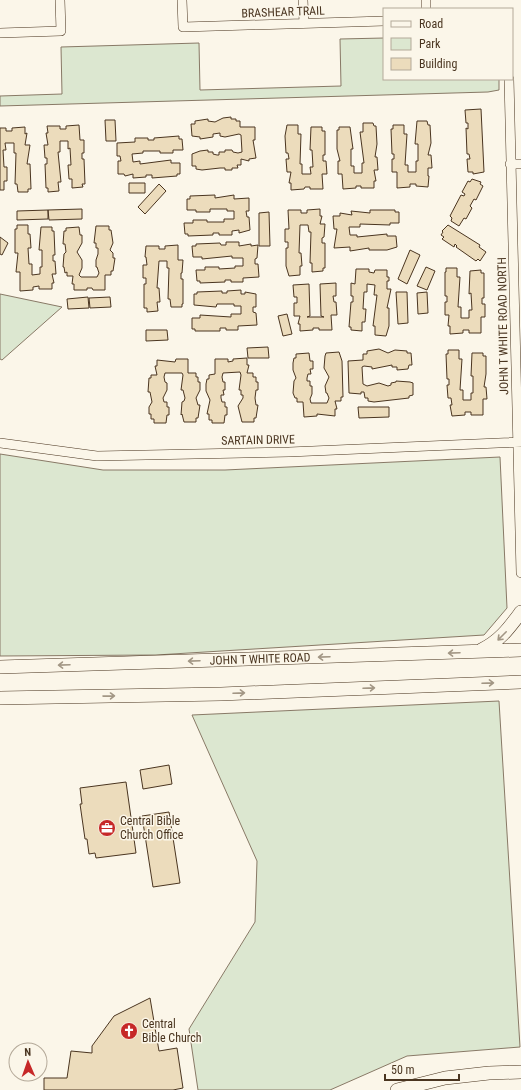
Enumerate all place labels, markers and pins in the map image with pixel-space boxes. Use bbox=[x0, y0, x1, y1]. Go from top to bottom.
place label: Central Bible Church Office bbox=[120, 814, 184, 842]
office icon: Central Bible Church Office bbox=[97, 818, 117, 838]
place label: Central Bible Church bbox=[142, 1017, 202, 1045]
church icon: Central Bible Church bbox=[119, 1021, 139, 1041]

